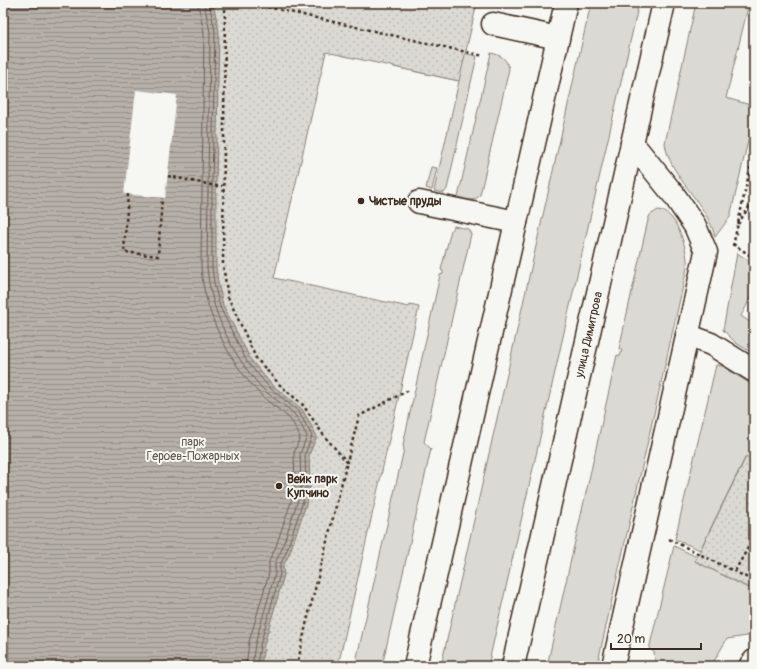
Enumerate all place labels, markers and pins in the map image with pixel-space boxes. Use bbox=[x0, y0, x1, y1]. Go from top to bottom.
place label: Чистые пруды bbox=[369, 194, 442, 209]
marker: Чистые пруды bbox=[356, 196, 366, 206]
place label: Вейк парк Купчино bbox=[287, 472, 339, 501]
marker: Вейк парк Купчино bbox=[274, 481, 284, 491]

